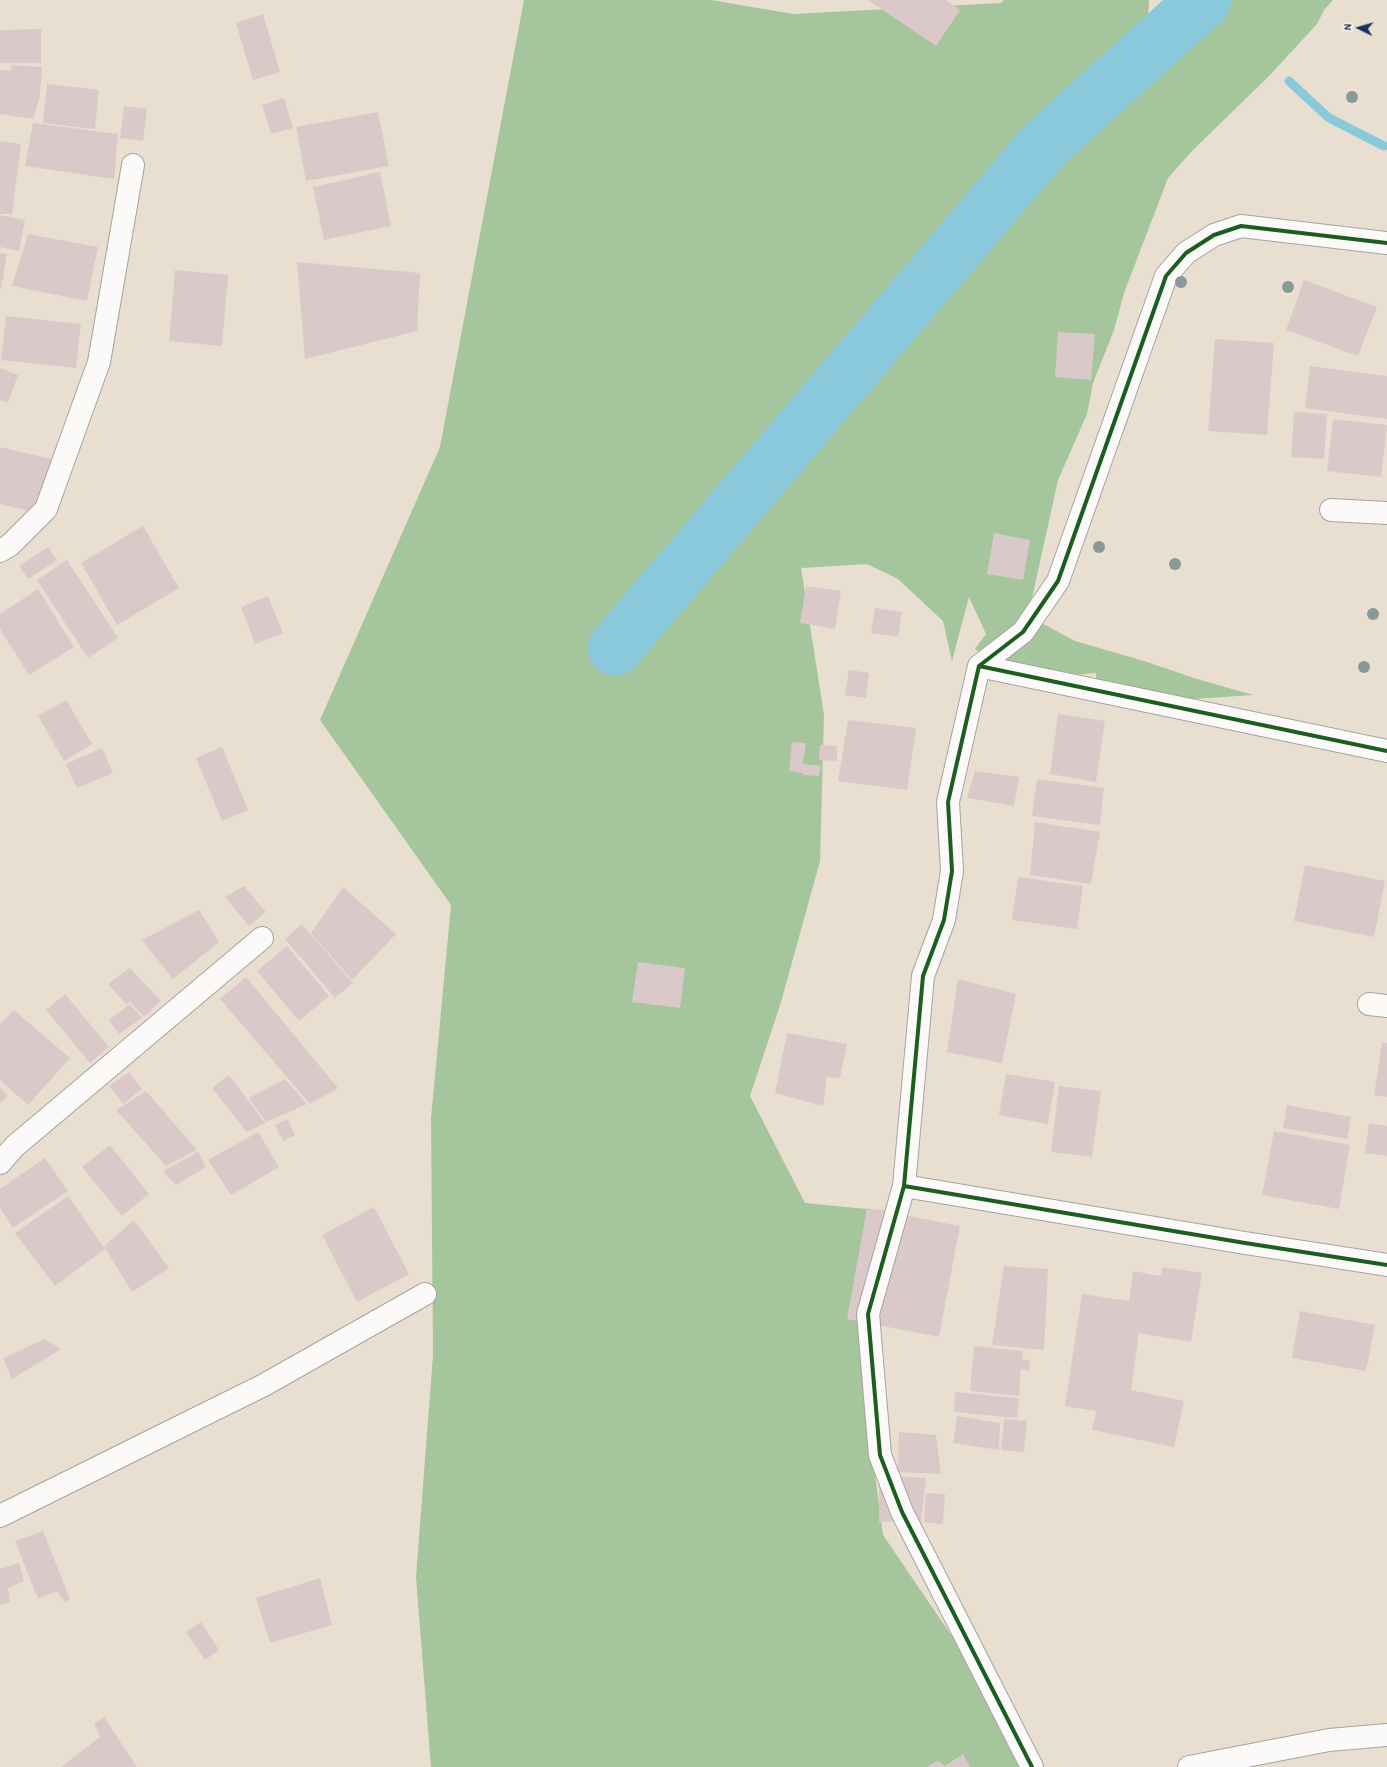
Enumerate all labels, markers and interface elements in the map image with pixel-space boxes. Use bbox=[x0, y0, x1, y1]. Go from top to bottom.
north arrow bbox=[1339, 8, 1379, 48]
text: N bbox=[1340, 23, 1354, 30]

